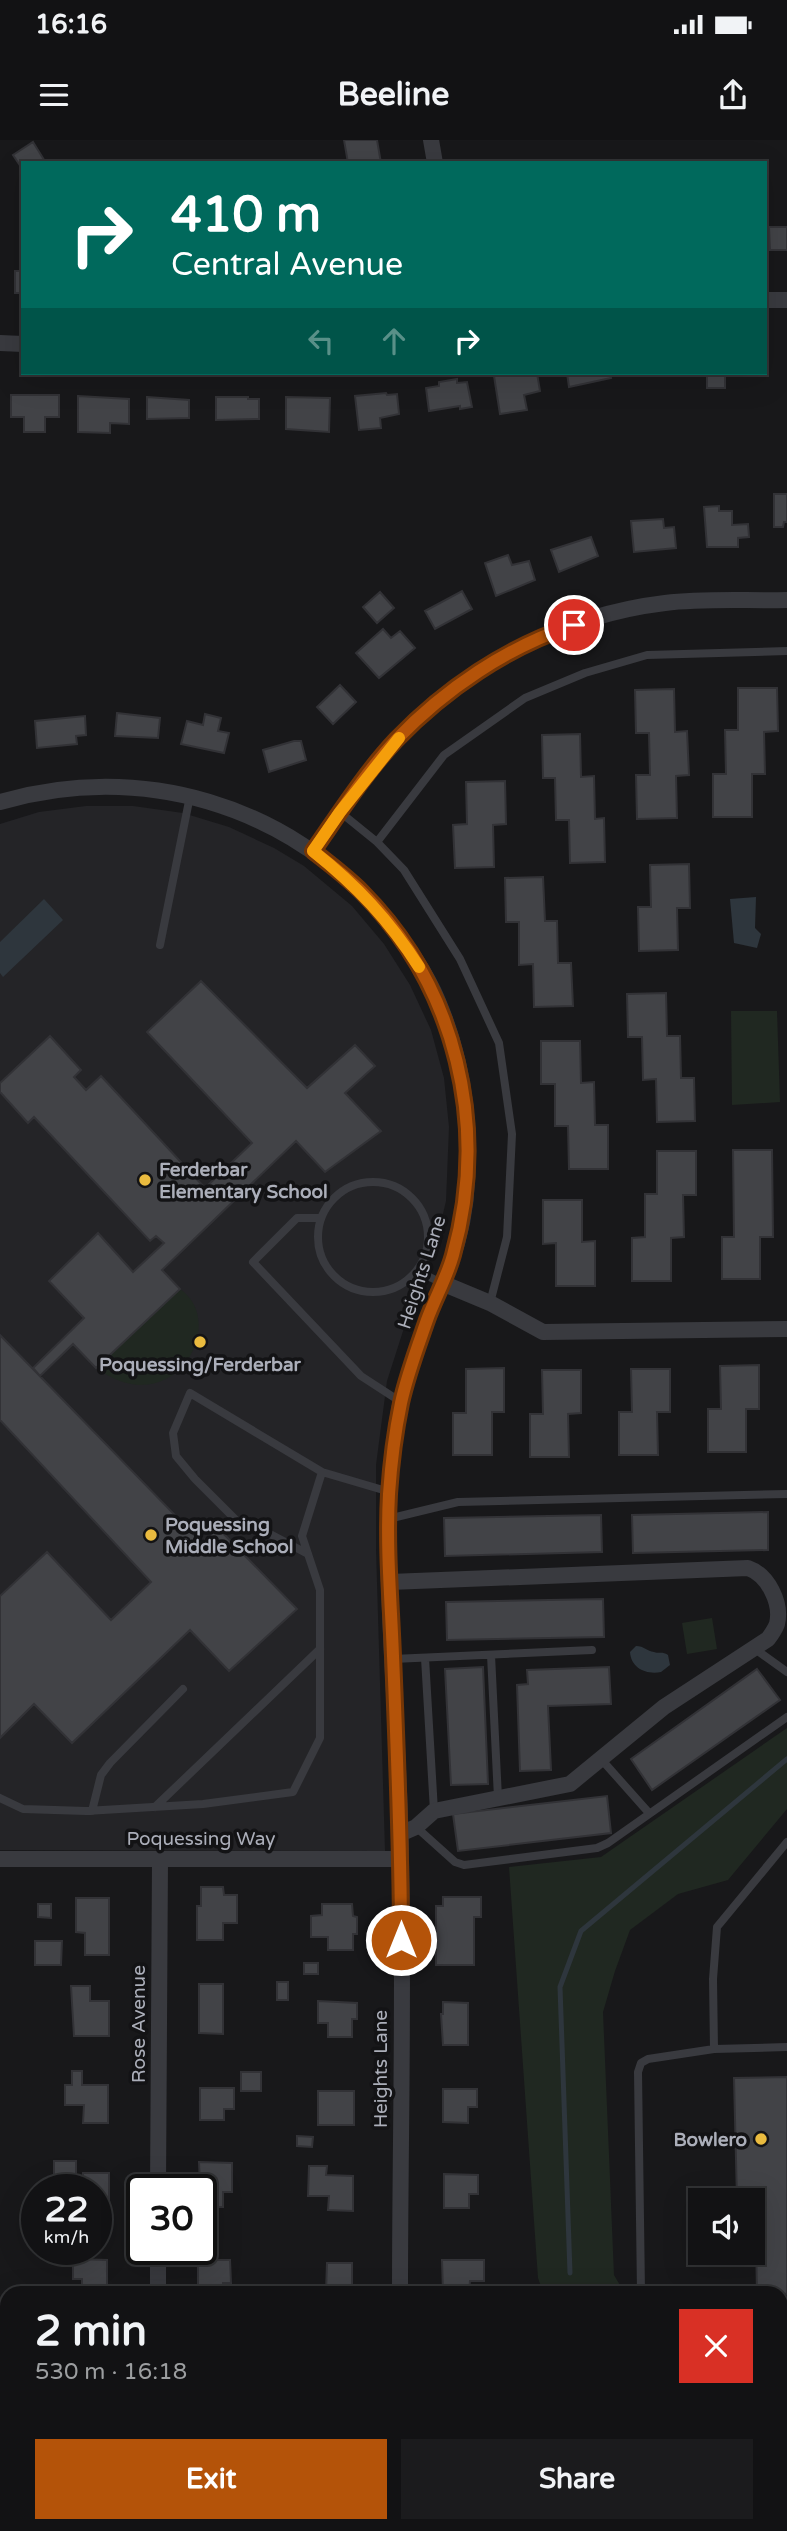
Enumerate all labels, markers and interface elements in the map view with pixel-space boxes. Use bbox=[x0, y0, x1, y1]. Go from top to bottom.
text: 16:16 bbox=[35, 9, 107, 40]
icon: menu bbox=[35, 76, 73, 114]
text: Beeline bbox=[338, 76, 449, 114]
icon: share bbox=[714, 76, 752, 114]
text: 410 m bbox=[171, 186, 321, 245]
icon: right bbox=[56, 189, 147, 280]
text: Central Avenue bbox=[171, 246, 403, 284]
icon: left bbox=[302, 322, 340, 360]
icon: ahead bbox=[375, 322, 413, 360]
icon: right bbox=[448, 322, 486, 360]
pin bbox=[544, 595, 604, 655]
icon: arrive bbox=[555, 606, 593, 644]
place label: Ferderbar Elementary School bbox=[159, 1159, 328, 1204]
marker: Ferderbar Elementary School bbox=[137, 1172, 153, 1188]
street label: Heights Lane bbox=[393, 1213, 451, 1332]
marker: Poquessing/Ferderbar bbox=[192, 1334, 208, 1350]
place label: Poquessing/Ferderbar bbox=[99, 1354, 302, 1377]
place label: Poquessing Middle School bbox=[165, 1514, 294, 1558]
marker: Poquessing Middle School bbox=[143, 1527, 159, 1543]
street label: Poquessing Way bbox=[127, 1828, 276, 1850]
position arrow bbox=[364, 1903, 438, 1977]
street label: Rose Avenue bbox=[128, 1965, 150, 2083]
street label: Heights Lane bbox=[370, 2010, 392, 2128]
place label: Bowlero bbox=[673, 2129, 747, 2151]
marker: Bowlero bbox=[753, 2131, 769, 2147]
speed limit sign: 30 bbox=[126, 2174, 217, 2265]
map controls bbox=[688, 2188, 765, 2265]
button: sound bbox=[688, 2188, 765, 2265]
text: 22 bbox=[45, 2189, 88, 2231]
text: km/h bbox=[44, 2226, 89, 2248]
text: 2 min bbox=[35, 2306, 147, 2357]
button: close bbox=[679, 2309, 753, 2383]
text: 530 m · 16:18 bbox=[35, 2358, 187, 2386]
button: Exit bbox=[35, 2439, 387, 2519]
button: Share bbox=[401, 2439, 753, 2519]

